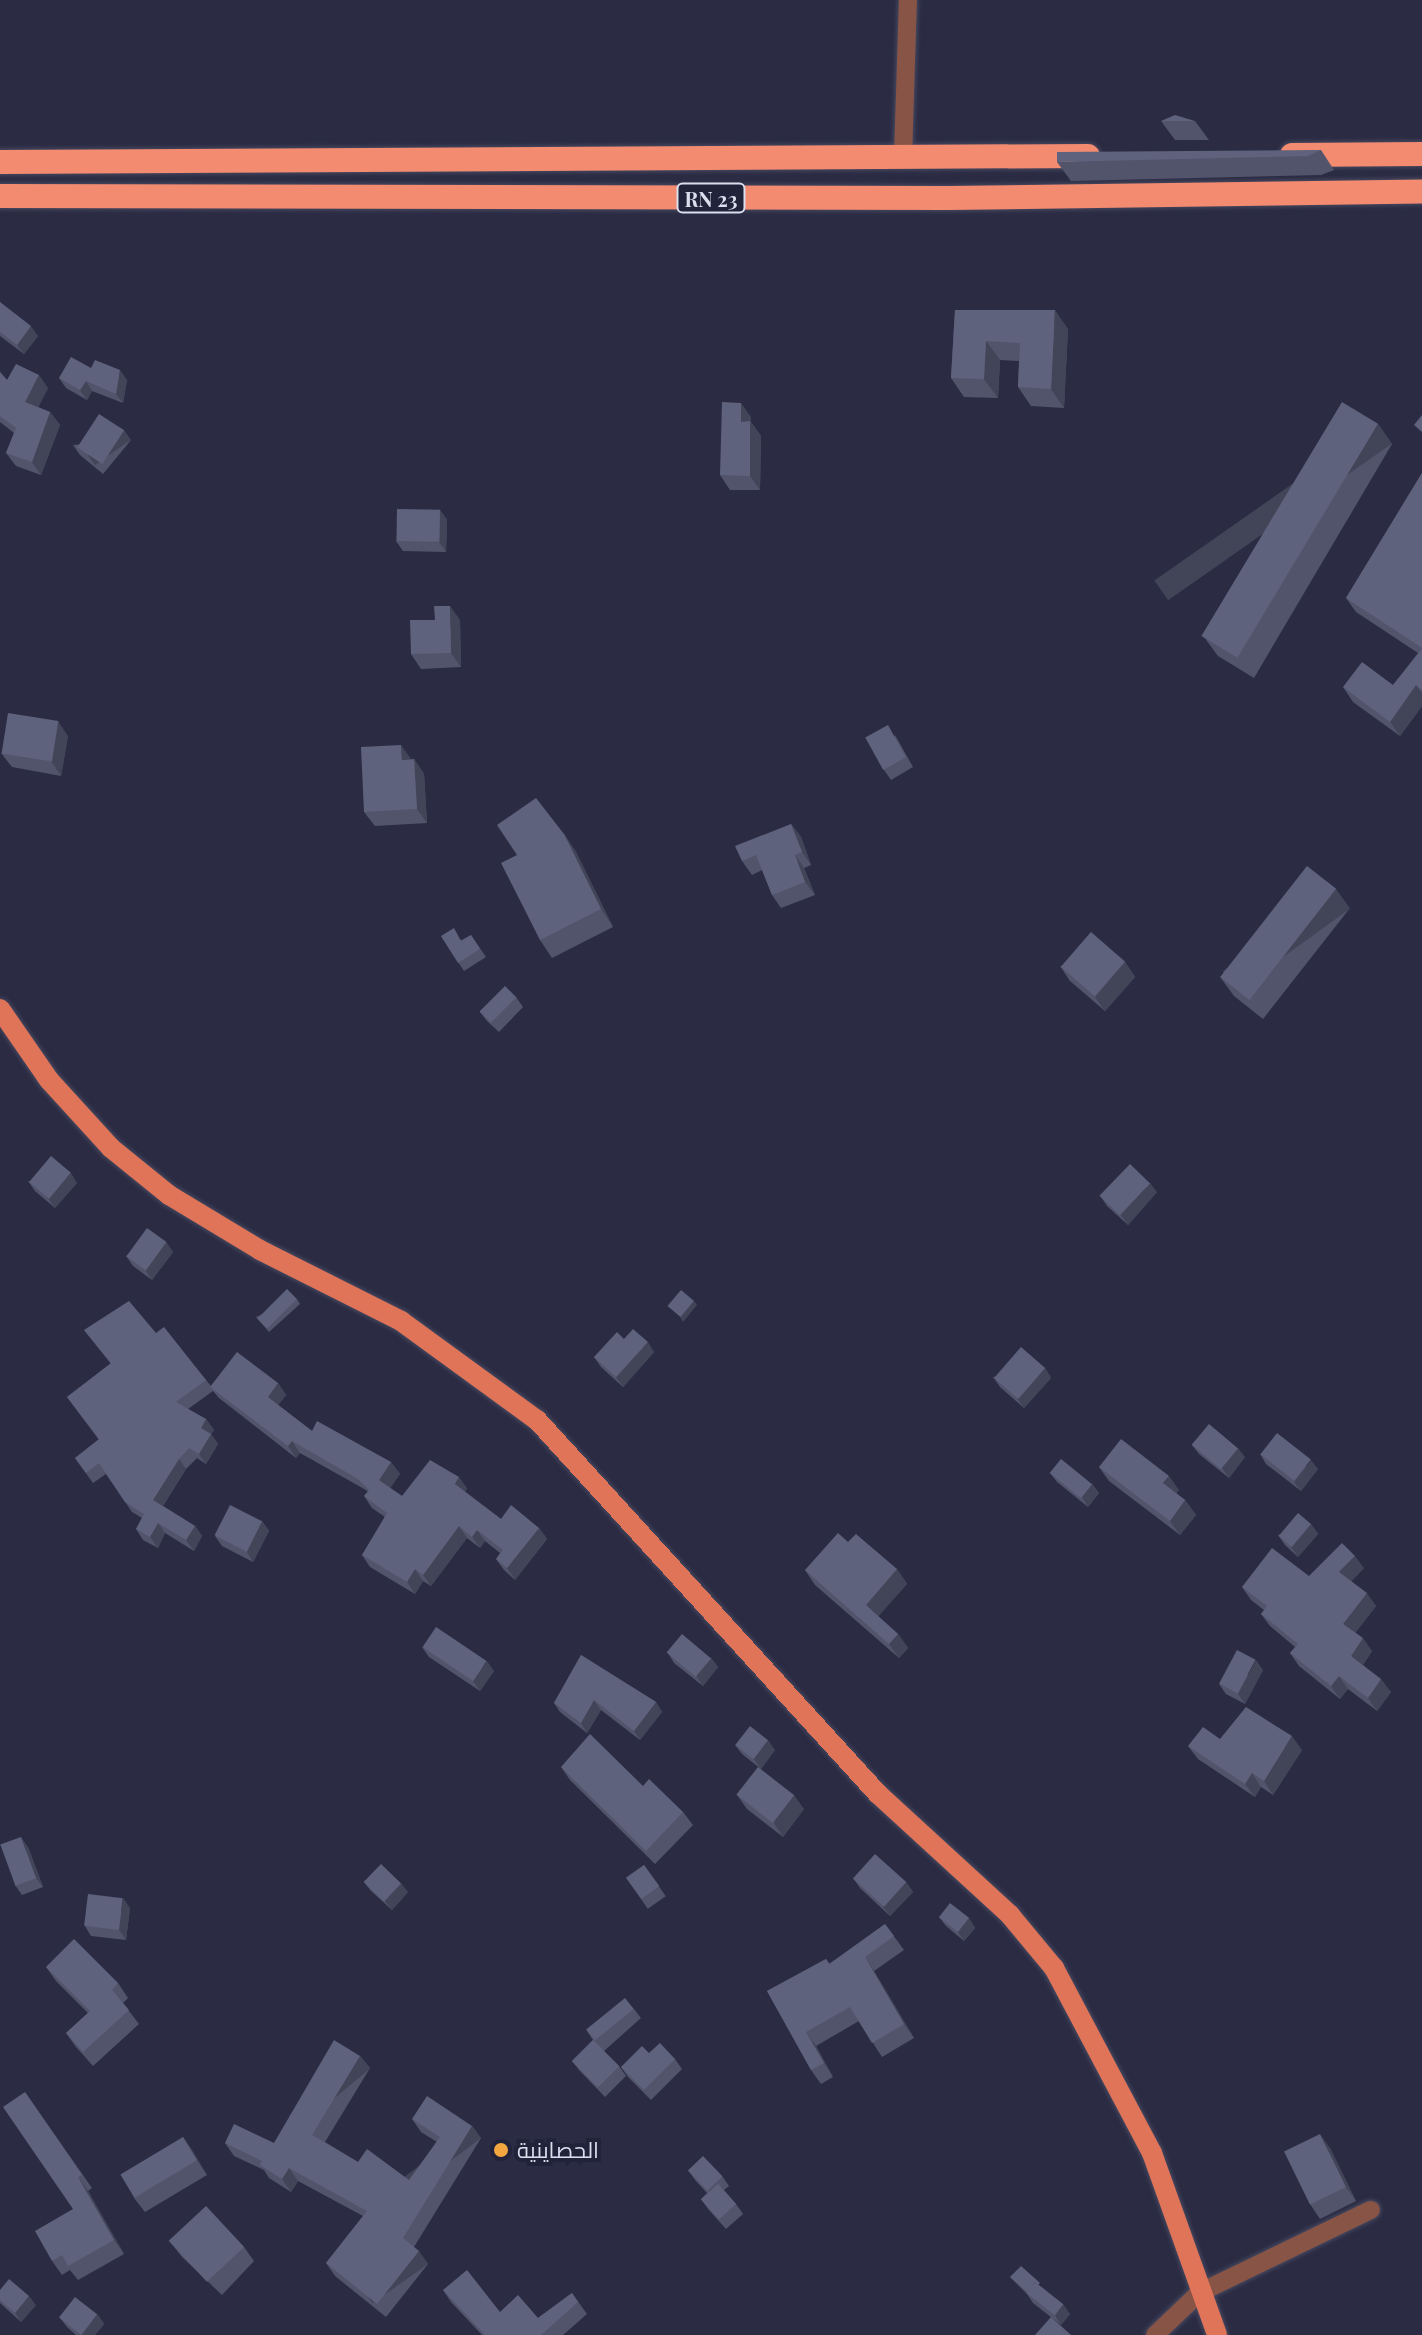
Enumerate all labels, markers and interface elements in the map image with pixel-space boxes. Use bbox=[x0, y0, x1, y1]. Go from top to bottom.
road number: RN 23 bbox=[675, 182, 747, 214]
place label: الحصاينية bbox=[517, 2137, 599, 2163]
marker: الحصاينية bbox=[492, 2141, 510, 2159]

